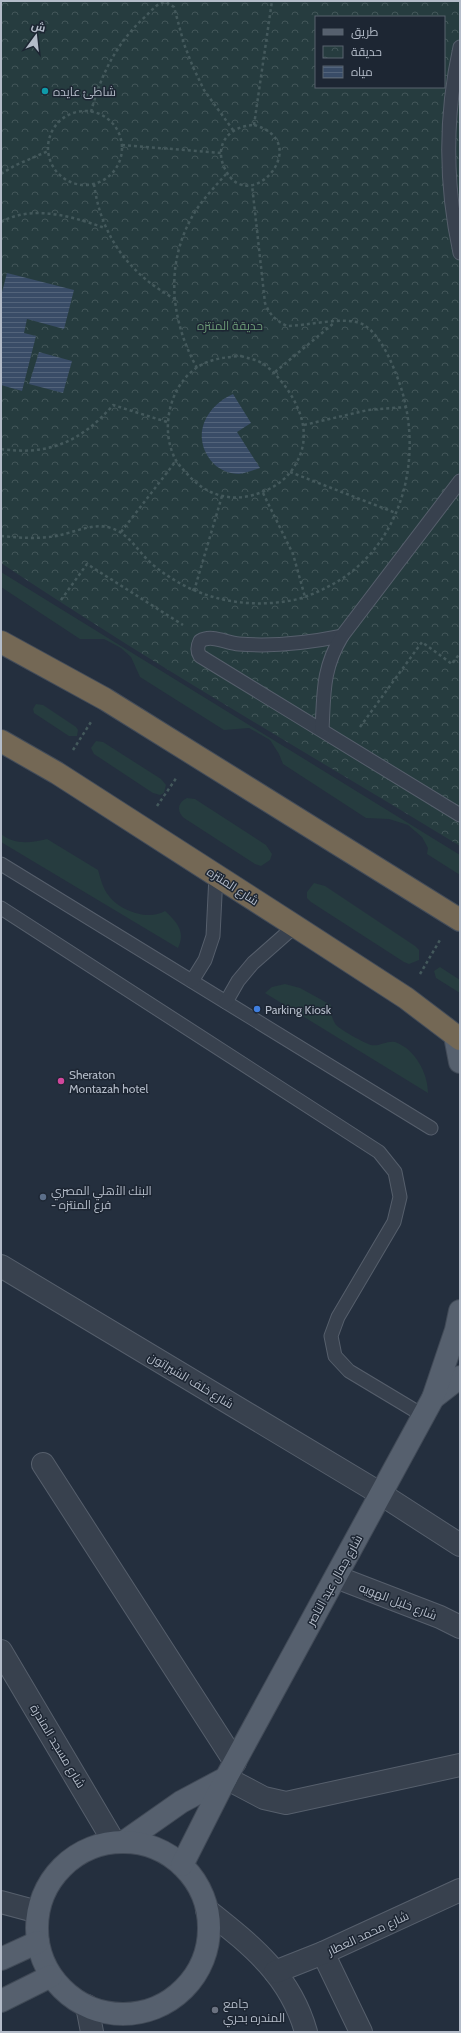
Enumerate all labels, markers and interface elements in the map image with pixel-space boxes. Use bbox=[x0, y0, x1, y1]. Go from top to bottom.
north arrow bbox=[16, 16, 56, 56]
legend bbox=[315, 16, 445, 88]
text: ش bbox=[30, 18, 47, 35]
text: طريق bbox=[351, 24, 379, 39]
text: حديقة bbox=[351, 44, 382, 59]
text: مياه bbox=[351, 64, 373, 79]
place label: شاطئ عايده bbox=[53, 84, 116, 99]
marker: شاطئ عايده bbox=[40, 86, 50, 96]
park label: حديقة المنتزه bbox=[197, 318, 263, 333]
street label: شارع المنتزه bbox=[204, 864, 262, 909]
place label: Parking Kiosk bbox=[265, 1002, 332, 1017]
marker: Parking Kiosk bbox=[252, 1004, 262, 1014]
place label: Sheraton Montazah hotel bbox=[69, 1067, 148, 1096]
marker: Sheraton Montazah hotel bbox=[56, 1076, 66, 1086]
place label: البنك الأهلي المصري - فرع المنتزه bbox=[51, 1183, 152, 1213]
marker: البنك الأهلي المصري - فرع المنتزه bbox=[38, 1192, 48, 1202]
street label: شارع خلف الشيراتون bbox=[145, 1349, 236, 1412]
street label: شارع جمال عبد الناصر bbox=[302, 1532, 366, 1629]
street label: شارع خليل الهويه bbox=[356, 1579, 439, 1624]
street label: شارع مسجد المندرة bbox=[26, 1701, 89, 1791]
street label: شارع محمد العطار bbox=[324, 1908, 412, 1960]
place label: جامع المندره بحري bbox=[223, 1996, 285, 2028]
marker: جامع المندره بحري bbox=[210, 2005, 220, 2015]

